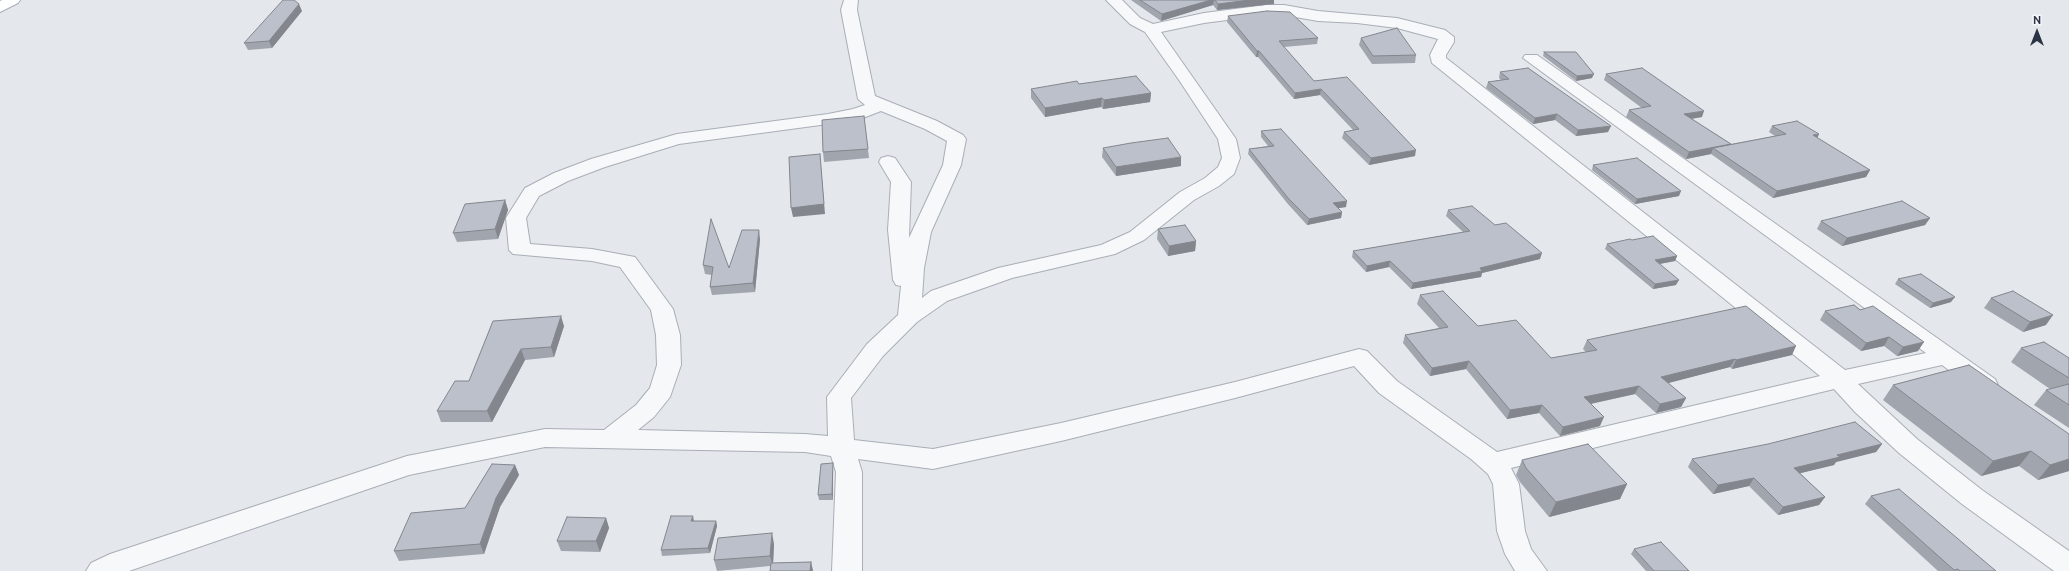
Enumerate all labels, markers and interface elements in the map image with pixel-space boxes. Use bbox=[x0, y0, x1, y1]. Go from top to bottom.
north arrow bbox=[2017, 12, 2057, 52]
text: N bbox=[2033, 14, 2041, 26]

